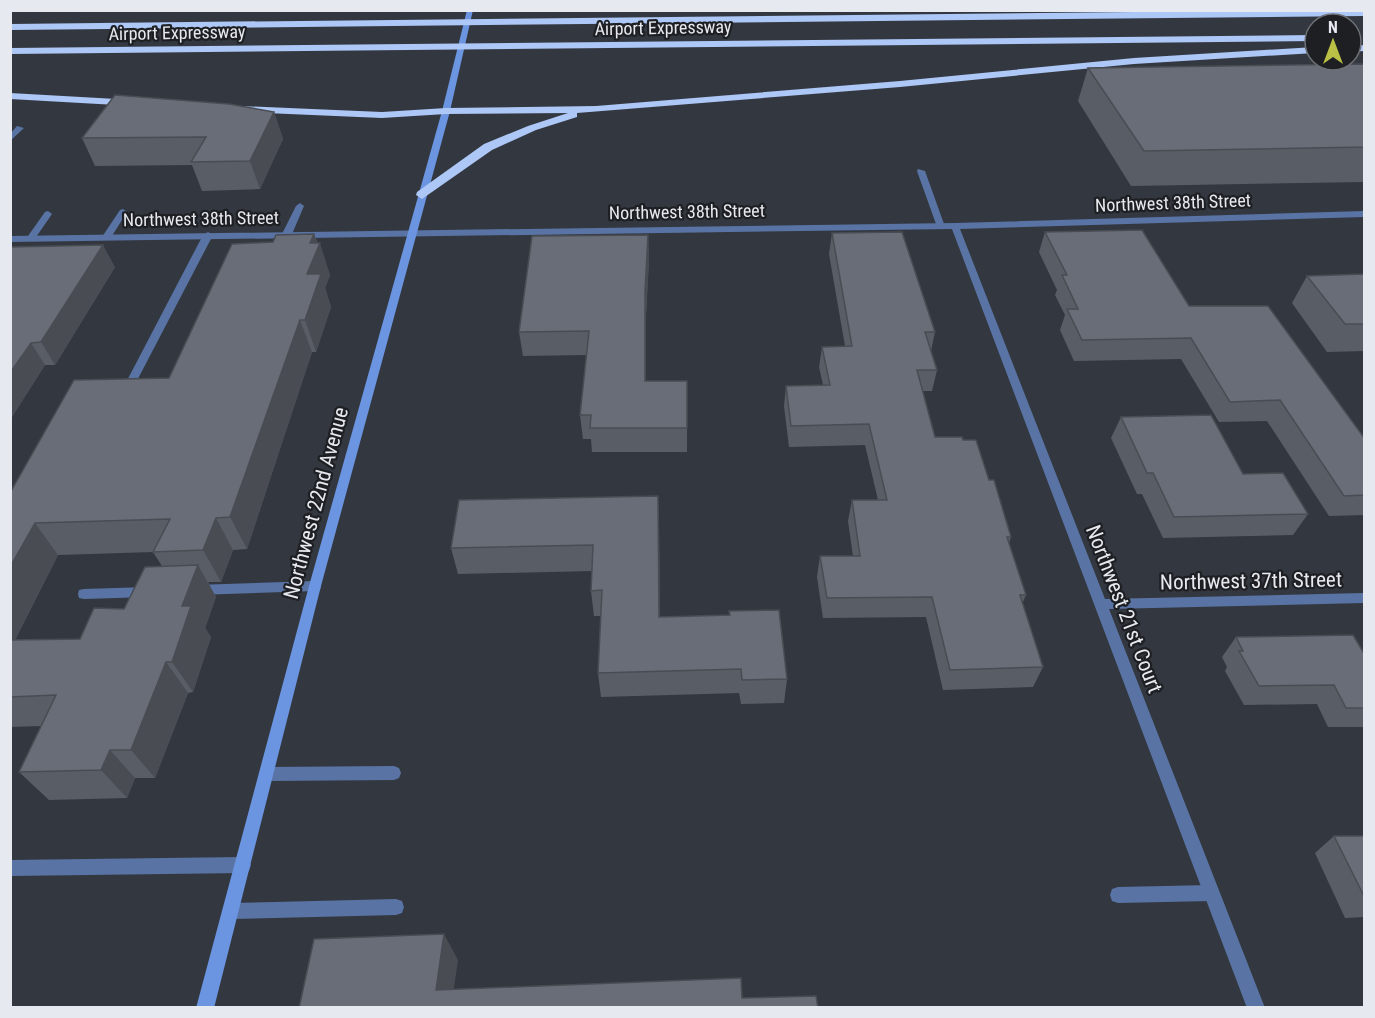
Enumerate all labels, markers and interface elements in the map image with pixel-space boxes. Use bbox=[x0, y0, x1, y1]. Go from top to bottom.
north arrow bbox=[1303, 12, 1363, 72]
street label: Airport Expressway bbox=[594, 16, 732, 39]
text: N bbox=[1328, 18, 1338, 37]
street label: Airport Expressway bbox=[108, 21, 246, 44]
street label: Northwest 38th Street bbox=[1095, 189, 1251, 216]
street label: Northwest 38th Street bbox=[609, 200, 765, 223]
street label: Northwest 38th Street bbox=[123, 207, 279, 230]
street label: Northwest 22nd Avenue bbox=[279, 404, 353, 602]
street label: Northwest 21st Court bbox=[1081, 522, 1167, 696]
street label: Northwest 37th Street bbox=[1160, 567, 1342, 595]

